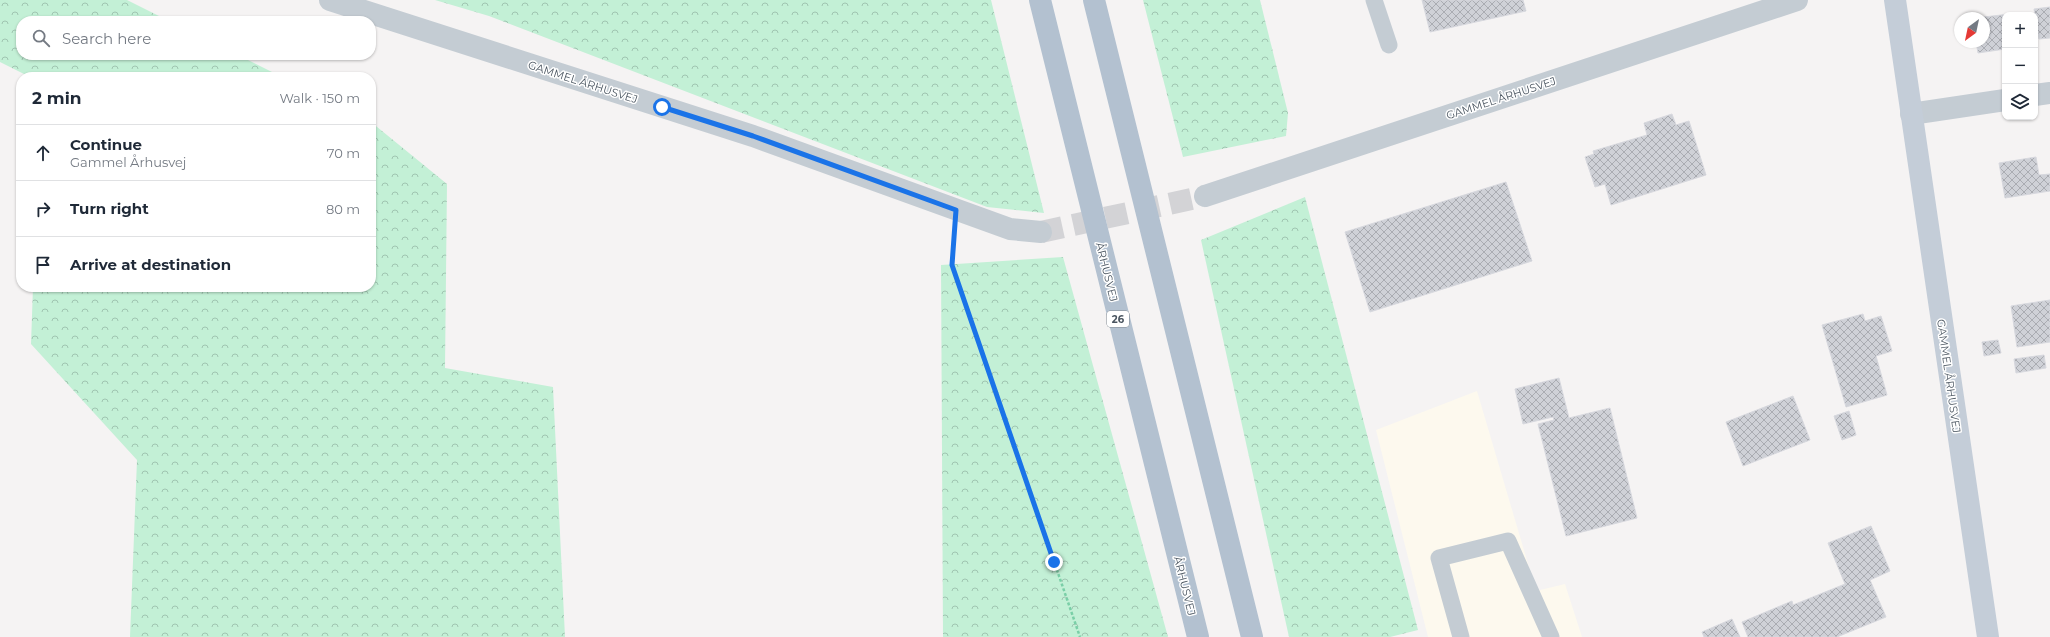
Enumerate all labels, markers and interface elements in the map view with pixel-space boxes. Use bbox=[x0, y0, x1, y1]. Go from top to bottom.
north arrow bbox=[1954, 12, 1990, 48]
map controls bbox=[2002, 12, 2038, 120]
button: + bbox=[2002, 12, 2038, 48]
search box bbox=[16, 16, 376, 60]
icon: search bbox=[30, 27, 52, 49]
text: Search here bbox=[62, 29, 151, 48]
button: − bbox=[2002, 48, 2038, 84]
street label: GAMMEL ÅRHUSVEJ bbox=[526, 58, 640, 106]
street label: GAMMEL ÅRHUSVEJ bbox=[1444, 74, 1558, 122]
button: layers bbox=[2002, 84, 2038, 120]
text: 2 min bbox=[32, 88, 82, 108]
text: Walk · 150 m bbox=[279, 90, 360, 106]
route start bbox=[653, 98, 671, 116]
text: Continue bbox=[70, 135, 142, 154]
icon: ahead bbox=[32, 142, 54, 164]
text: 70 m bbox=[327, 145, 360, 161]
text: Gammel Århusvej bbox=[70, 154, 186, 170]
icon: right bbox=[32, 198, 54, 220]
text: Turn right bbox=[70, 199, 149, 218]
text: 80 m bbox=[326, 201, 360, 217]
street label: ÅRHUSVEJ bbox=[1093, 241, 1121, 303]
icon: arrive bbox=[32, 254, 54, 276]
text: Arrive at destination bbox=[70, 255, 231, 274]
road number: 26 bbox=[1107, 311, 1129, 327]
street label: GAMMEL ÅRHUSVEJ bbox=[1934, 318, 1964, 434]
route end bbox=[1045, 553, 1063, 571]
street label: ÅRHUSVEJ bbox=[1171, 555, 1199, 617]

